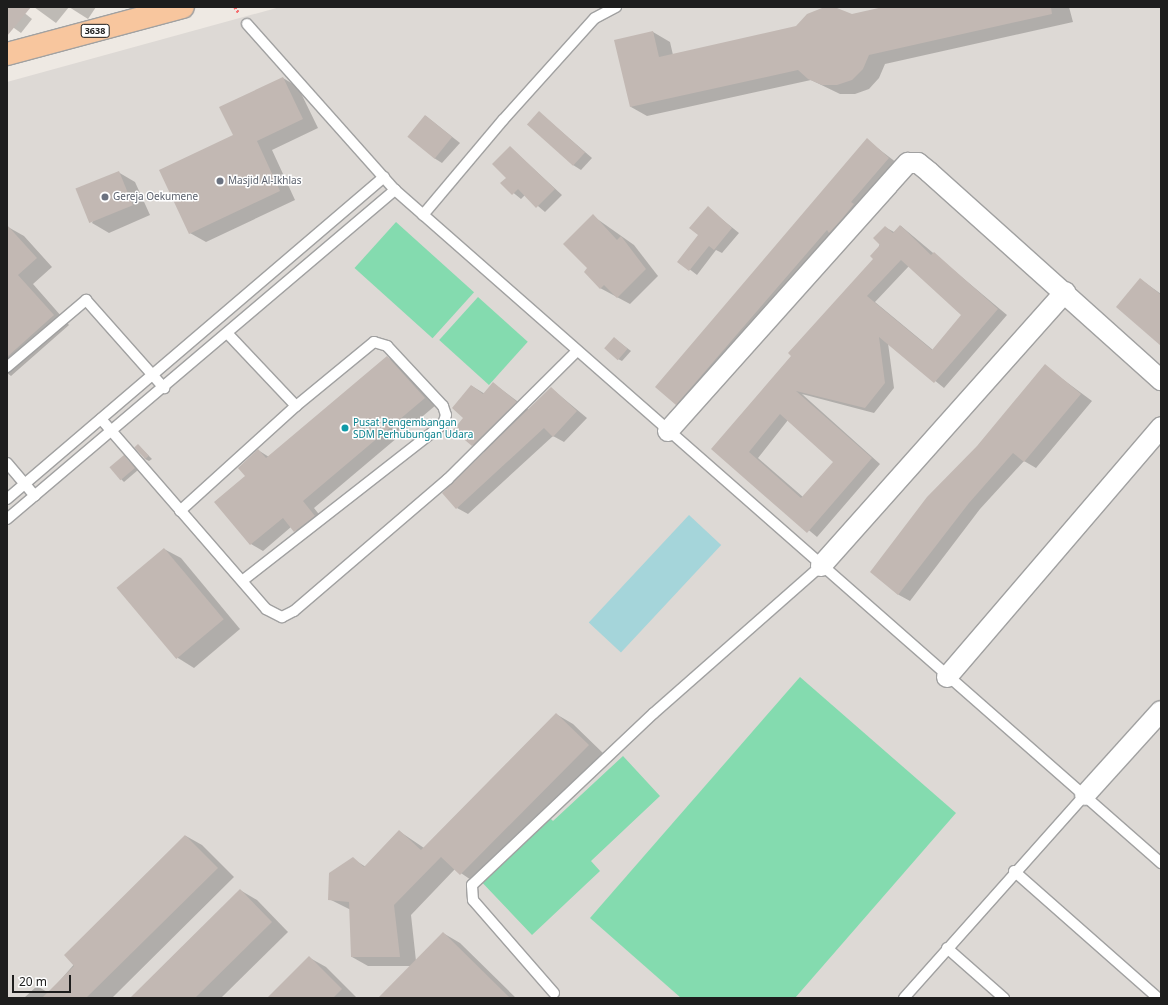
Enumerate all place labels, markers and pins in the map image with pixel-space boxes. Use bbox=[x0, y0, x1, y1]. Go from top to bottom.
place label: Masjid Al-Ikhlas bbox=[228, 175, 301, 187]
marker: Masjid Al-Ikhlas bbox=[215, 176, 225, 186]
place label: Gereja Oekumene bbox=[113, 191, 198, 203]
marker: Gereja Oekumene bbox=[100, 192, 110, 202]
place label: Pusat Pengembangan SDM Perhubungan Udara bbox=[353, 416, 473, 440]
marker: Pusat Pengembangan SDM Perhubungan Udara bbox=[340, 423, 350, 433]

